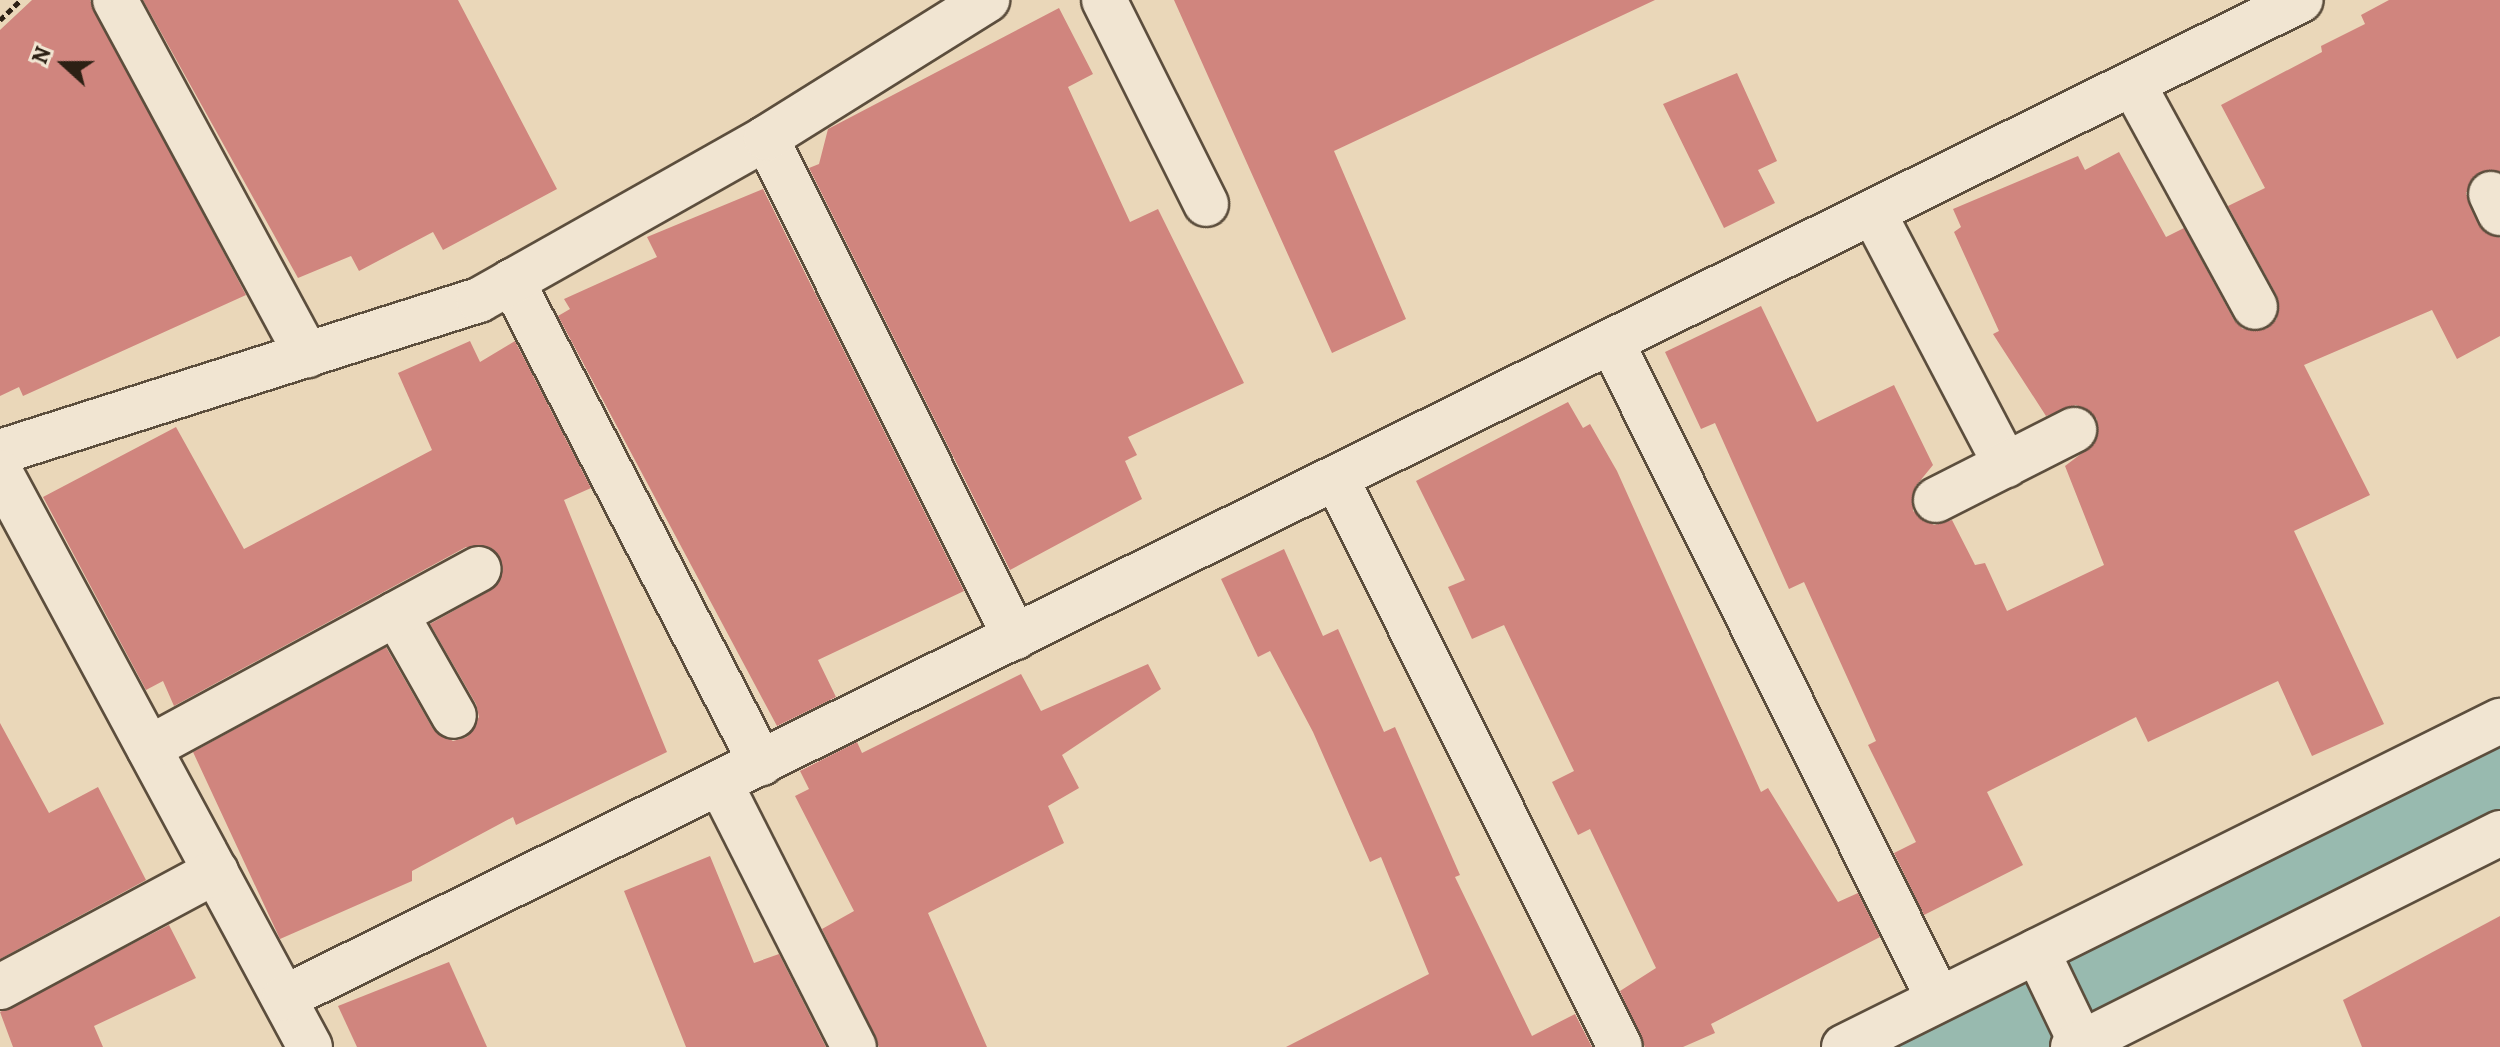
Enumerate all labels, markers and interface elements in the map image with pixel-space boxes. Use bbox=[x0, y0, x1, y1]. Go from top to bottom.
north arrow bbox=[24, 24, 104, 104]
text: N bbox=[25, 43, 58, 68]

